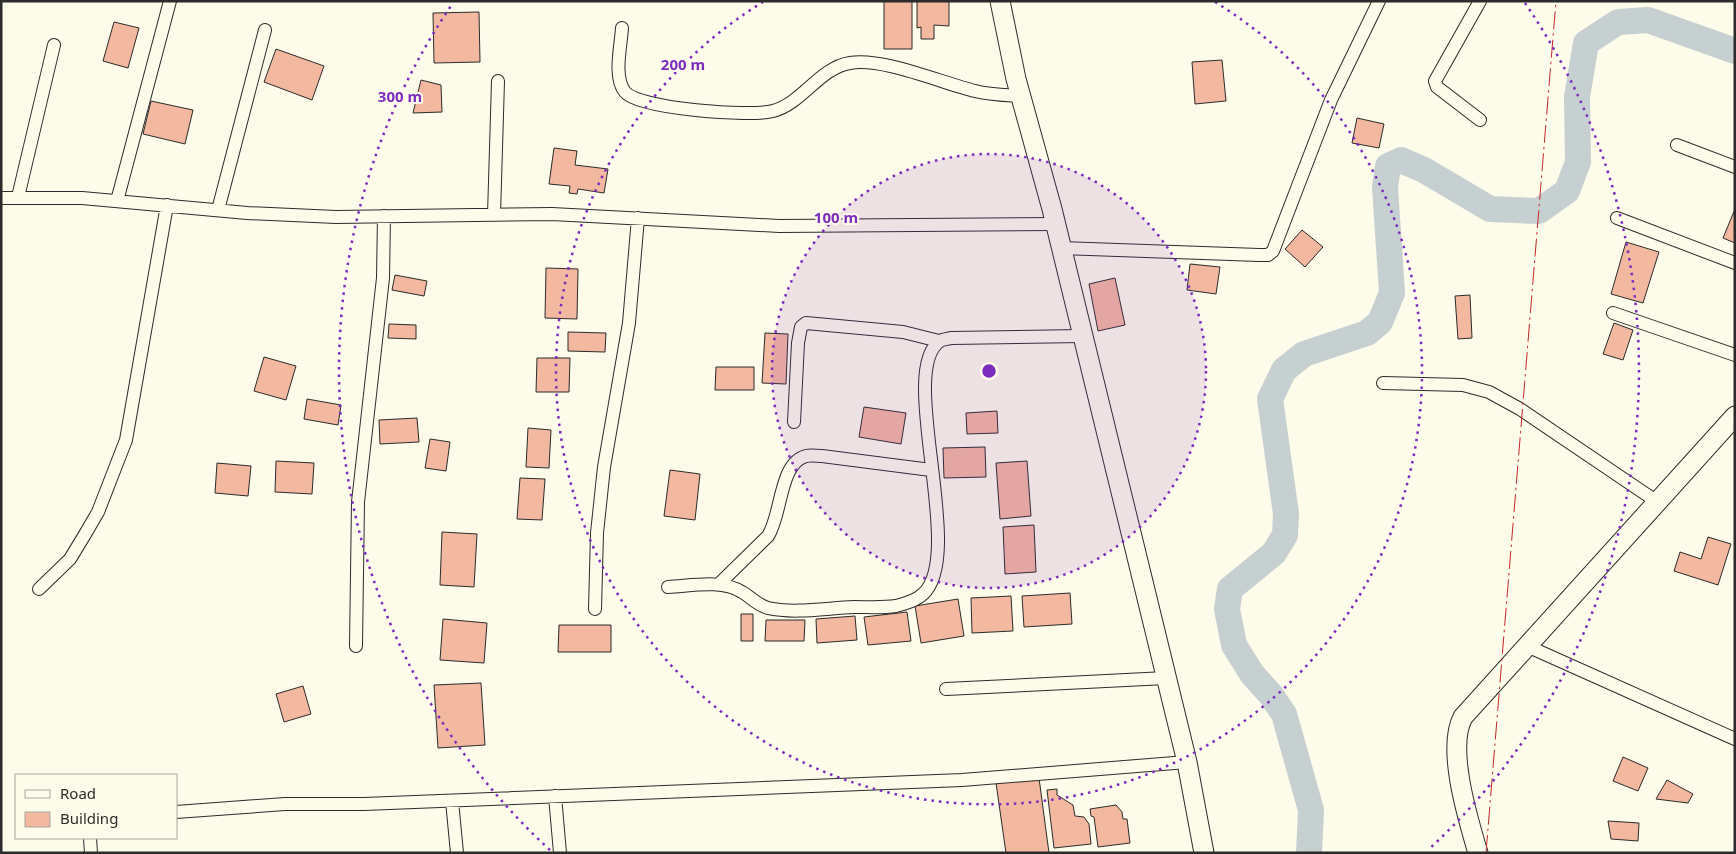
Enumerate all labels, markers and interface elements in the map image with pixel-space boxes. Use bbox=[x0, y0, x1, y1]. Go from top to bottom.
text: 200 m bbox=[661, 54, 705, 74]
text: 300 m bbox=[378, 86, 422, 106]
text: 100 m bbox=[814, 207, 858, 227]
centre of rings bbox=[980, 362, 998, 380]
legend bbox=[15, 774, 178, 839]
text: Road bbox=[60, 783, 96, 803]
text: Building bbox=[60, 808, 118, 828]

